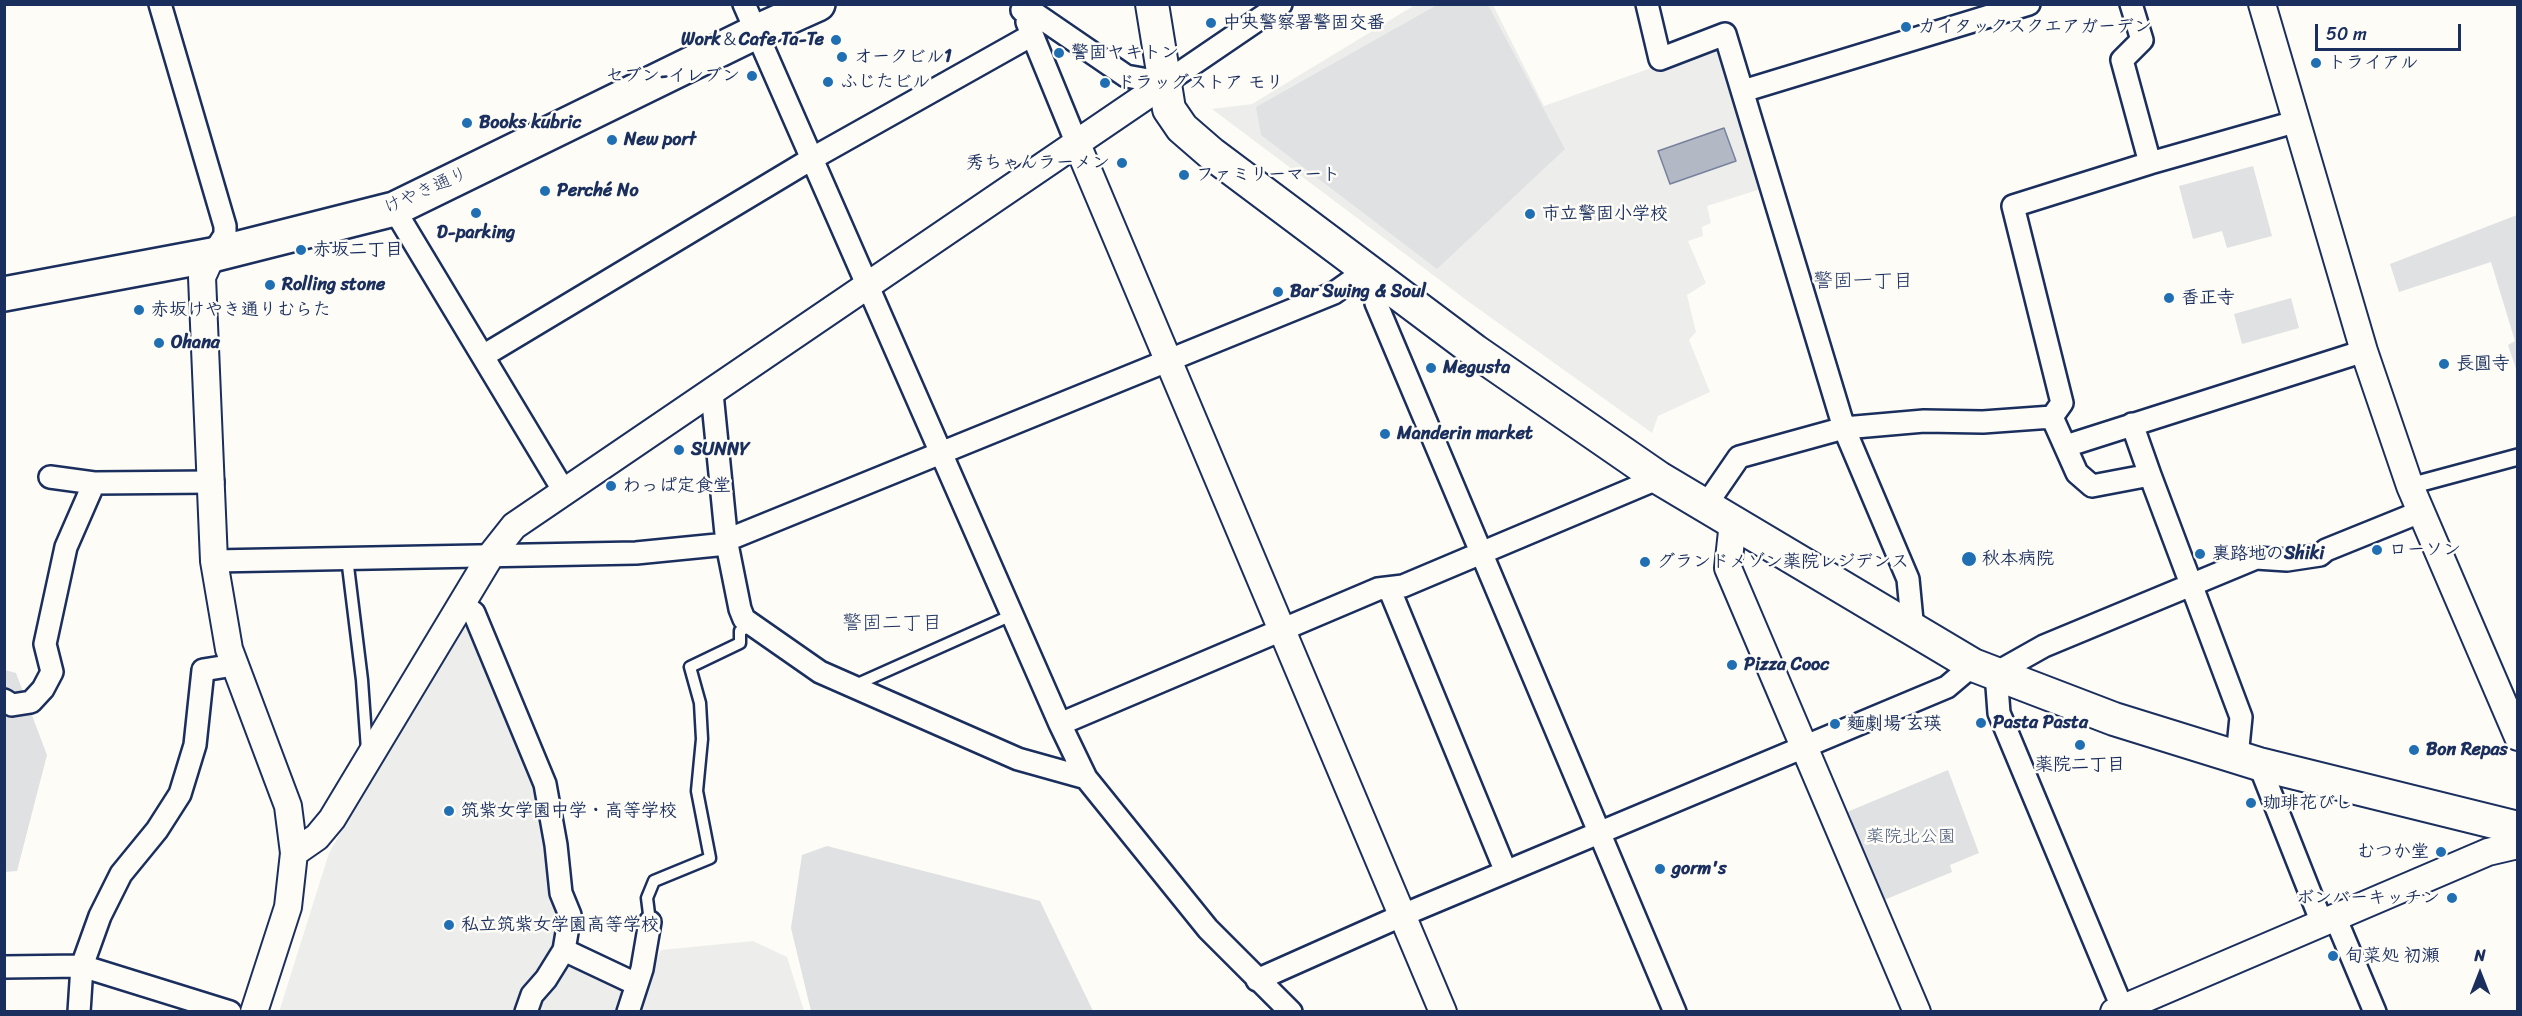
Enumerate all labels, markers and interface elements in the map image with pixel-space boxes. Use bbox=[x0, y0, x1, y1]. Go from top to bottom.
place label: 中央警察署警固交番 bbox=[1223, 12, 1385, 34]
scale bar bbox=[2318, 12, 2464, 50]
marker: 中央警察署警固交番 bbox=[1204, 16, 1218, 30]
place label: カイタックスクエアガーデン bbox=[1918, 16, 2152, 38]
text: 50 m bbox=[2326, 18, 2367, 50]
marker: カイタックスクエアガーデン bbox=[1899, 20, 1913, 34]
place label: Work＆Cafe Ta-Te bbox=[681, 29, 824, 51]
marker: Work＆Cafe Ta-Te bbox=[829, 33, 843, 47]
place label: 警固ヤキトン bbox=[1071, 42, 1179, 64]
place label: オークビル1 bbox=[854, 46, 952, 68]
marker: 警固ヤキトン bbox=[1052, 46, 1066, 60]
marker: オークビル1 bbox=[835, 50, 849, 64]
place label: トライアル bbox=[2328, 52, 2418, 74]
marker: トライアル bbox=[2309, 56, 2323, 70]
place label: セブン-イレブン bbox=[606, 65, 740, 87]
marker: セブン-イレブン bbox=[745, 69, 759, 83]
place label: ふじたビル bbox=[840, 71, 930, 93]
place label: ドラッグストア モリ bbox=[1117, 72, 1284, 94]
marker: ふじたビル bbox=[821, 75, 835, 89]
marker: ドラッグストア モリ bbox=[1098, 76, 1112, 90]
place label: Books kubric bbox=[479, 112, 581, 134]
marker: Books kubric bbox=[460, 116, 474, 130]
place label: New port bbox=[624, 129, 696, 151]
marker: New port bbox=[605, 133, 619, 147]
place label: 秀ちゃんラーメン bbox=[966, 152, 1110, 174]
marker: 秀ちゃんラーメン bbox=[1115, 156, 1129, 170]
street label: けやき通り bbox=[380, 163, 472, 219]
place label: ファミリーマート bbox=[1196, 164, 1340, 186]
marker: ファミリーマート bbox=[1177, 168, 1191, 182]
place label: Perché No bbox=[557, 180, 639, 202]
marker: Perché No bbox=[538, 184, 552, 198]
place label: 市立警固小学校 bbox=[1542, 203, 1668, 225]
marker: D-parking bbox=[469, 206, 483, 220]
marker: 市立警固小学校 bbox=[1523, 207, 1537, 221]
place label: D-parking bbox=[437, 222, 515, 244]
place label: 赤坂二丁目 bbox=[313, 239, 403, 261]
marker: 赤坂二丁目 bbox=[294, 243, 308, 257]
district label: 警固一丁目 bbox=[1813, 270, 1913, 294]
place label: Rolling stone bbox=[282, 274, 385, 296]
marker: Rolling stone bbox=[263, 278, 277, 292]
place label: Bar Swing & Soul bbox=[1290, 281, 1426, 303]
marker: Bar Swing & Soul bbox=[1271, 285, 1285, 299]
place label: 香正寺 bbox=[2181, 287, 2235, 309]
marker: 香正寺 bbox=[2162, 291, 2176, 305]
place label: 赤坂けやき通りむらた bbox=[151, 299, 331, 321]
marker: 赤坂けやき通りむらた bbox=[132, 303, 146, 317]
place label: Ohana bbox=[171, 332, 220, 354]
marker: Ohana bbox=[152, 336, 166, 350]
place label: 長圓寺 bbox=[2456, 353, 2510, 375]
place label: Megusta bbox=[1443, 357, 1510, 379]
marker: 長圓寺 bbox=[2437, 357, 2451, 371]
marker: Megusta bbox=[1424, 361, 1438, 375]
place label: Manderin market bbox=[1397, 423, 1533, 445]
marker: Manderin market bbox=[1378, 427, 1392, 441]
place label: SUNNY bbox=[691, 439, 750, 461]
marker: SUNNY bbox=[672, 443, 686, 457]
place label: わっぱ定食堂 bbox=[623, 475, 731, 497]
marker: わっぱ定食堂 bbox=[604, 479, 618, 493]
place label: ローソン bbox=[2389, 539, 2461, 561]
place label: 裏路地のShiki bbox=[2212, 543, 2324, 565]
marker: ローソン bbox=[2370, 543, 2384, 557]
marker: 裏路地のShiki bbox=[2193, 547, 2207, 561]
place label: 秋本病院 bbox=[1982, 548, 2054, 570]
marker: 秋本病院 bbox=[1960, 550, 1978, 568]
place label: グランドメゾン薬院レジデンス bbox=[1657, 551, 1909, 573]
marker: グランドメゾン薬院レジデンス bbox=[1638, 555, 1652, 569]
district label: 警固二丁目 bbox=[842, 612, 942, 636]
place label: Pizza Cooc bbox=[1744, 654, 1829, 676]
marker: Pizza Cooc bbox=[1725, 658, 1739, 672]
place label: Pasta Pasta bbox=[1993, 712, 2088, 734]
place label: 麵劇場 玄瑛 bbox=[1847, 713, 1942, 735]
marker: Pasta Pasta bbox=[1974, 716, 1988, 730]
marker: 麵劇場 玄瑛 bbox=[1828, 717, 1842, 731]
marker: 薬院二丁目 bbox=[2073, 738, 2087, 752]
place label: Bon Repas bbox=[2426, 739, 2508, 761]
marker: Bon Repas bbox=[2407, 743, 2421, 757]
place label: 薬院二丁目 bbox=[2035, 754, 2125, 776]
place label: 珈琲花びし bbox=[2263, 792, 2353, 814]
marker: 珈琲花びし bbox=[2244, 796, 2258, 810]
place label: 筑紫女学園中学・高等学校 bbox=[461, 800, 677, 822]
marker: 筑紫女学園中学・高等学校 bbox=[442, 804, 456, 818]
park label: 薬院北公園 bbox=[1866, 826, 1956, 848]
place label: むつか堂 bbox=[2357, 841, 2429, 863]
marker: むつか堂 bbox=[2434, 845, 2448, 859]
place label: gorm's bbox=[1672, 858, 1726, 880]
marker: gorm's bbox=[1653, 862, 1667, 876]
place label: ボンバーキッチン bbox=[2296, 887, 2440, 909]
marker: ボンバーキッチン bbox=[2445, 891, 2459, 905]
place label: 私立筑紫女学園高等学校 bbox=[461, 914, 659, 936]
marker: 私立筑紫女学園高等学校 bbox=[442, 918, 456, 932]
text: N bbox=[2474, 941, 2486, 970]
north arrow bbox=[2450, 944, 2510, 1004]
place label: 旬菜処 初瀬 bbox=[2345, 945, 2440, 967]
marker: 旬菜処 初瀬 bbox=[2326, 949, 2340, 963]

